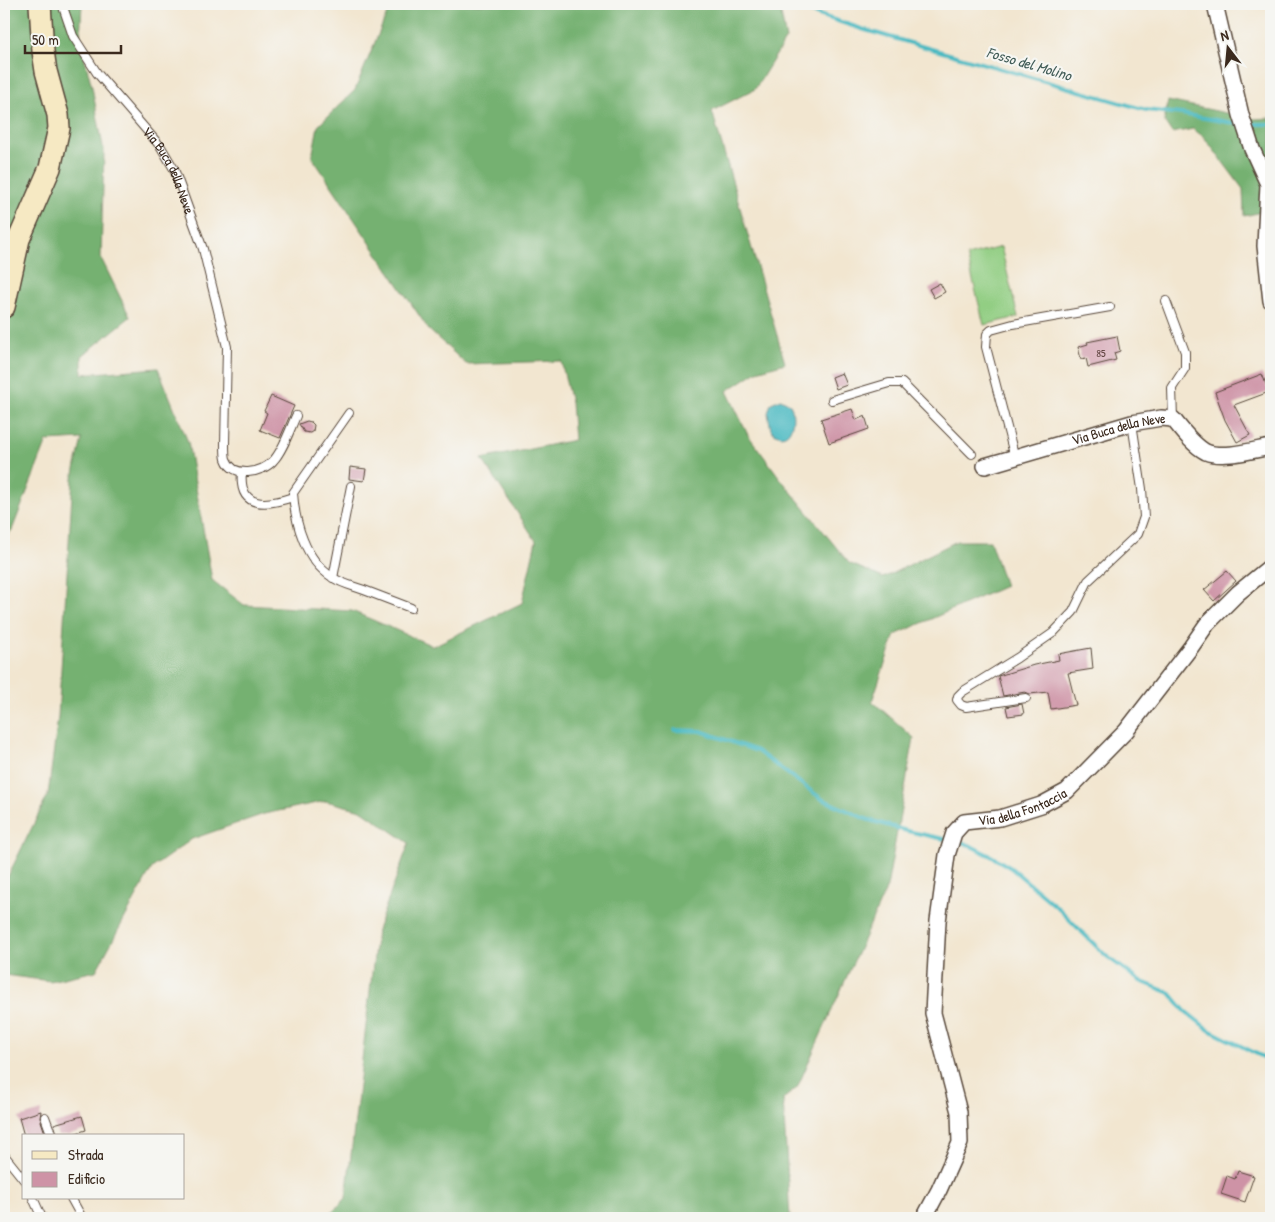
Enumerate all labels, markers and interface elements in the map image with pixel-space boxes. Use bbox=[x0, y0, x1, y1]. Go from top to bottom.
scale bar bbox=[25, 22, 121, 54]
north arrow bbox=[1202, 22, 1252, 72]
text: N bbox=[1218, 25, 1231, 45]
text: 50 m bbox=[32, 29, 59, 50]
water label: Fosso del Molino bbox=[984, 41, 1075, 86]
street label: Via Buca della Neve bbox=[138, 122, 200, 217]
house number: 85 bbox=[1096, 346, 1106, 360]
street label: Via Buca della Neve bbox=[1069, 408, 1167, 449]
street label: Via della Fontaccia bbox=[977, 783, 1070, 829]
legend bbox=[22, 1134, 185, 1200]
text: Strada bbox=[68, 1144, 104, 1165]
text: Edificio bbox=[68, 1168, 105, 1189]

